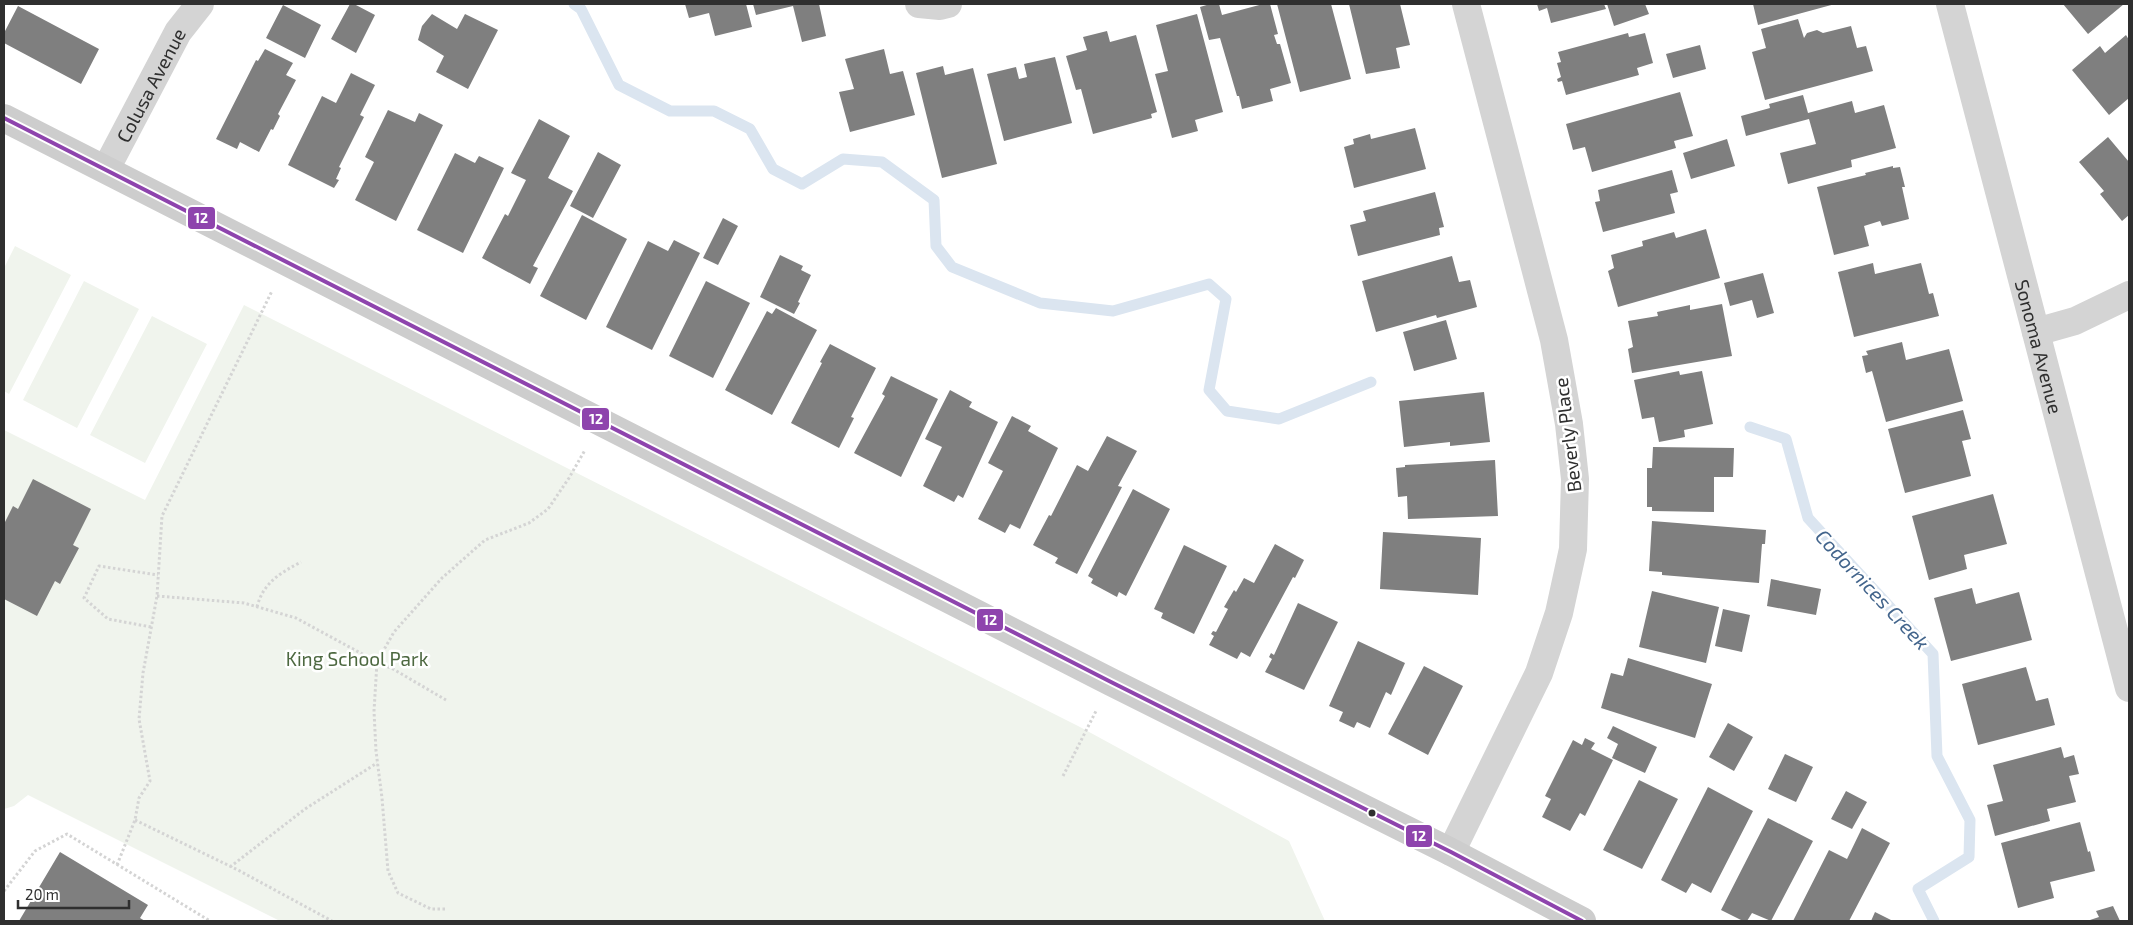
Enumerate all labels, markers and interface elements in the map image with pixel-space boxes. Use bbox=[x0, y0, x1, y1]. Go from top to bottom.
street label: Colusa Avenue bbox=[111, 24, 190, 146]
line badge: 12 bbox=[187, 206, 216, 230]
text: 12 bbox=[194, 209, 208, 226]
street label: Sonoma Avenue bbox=[2011, 277, 2068, 416]
street label: Beverly Place bbox=[1549, 376, 1585, 494]
line badge: 12 bbox=[581, 407, 610, 431]
text: 12 bbox=[589, 410, 603, 427]
water label: Codornices Creek bbox=[1811, 524, 1935, 654]
line badge: 12 bbox=[976, 608, 1004, 632]
text: 12 bbox=[983, 611, 997, 628]
park label: King School Park bbox=[286, 647, 429, 670]
unlabelled marker bbox=[1367, 808, 1377, 818]
line badge: 12 bbox=[1405, 824, 1433, 848]
text: 12 bbox=[1412, 827, 1426, 844]
scale bar bbox=[18, 878, 129, 910]
text: 20 m bbox=[25, 885, 59, 903]

